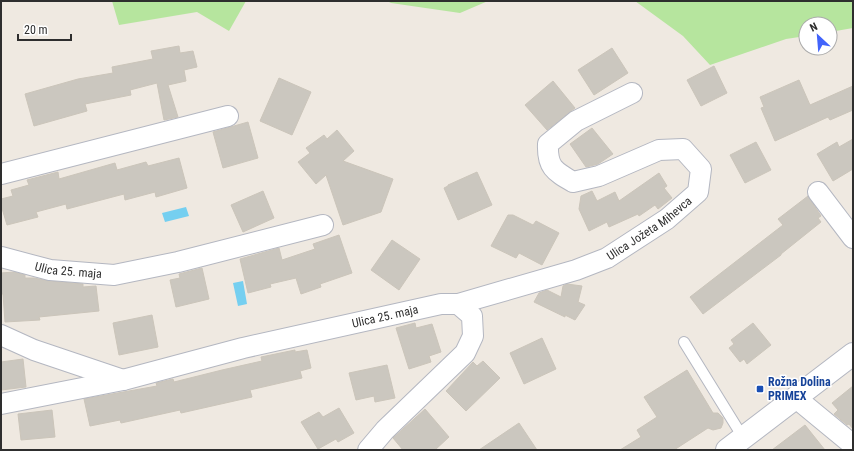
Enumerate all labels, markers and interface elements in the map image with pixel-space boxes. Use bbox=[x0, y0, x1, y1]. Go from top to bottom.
scale bar bbox=[18, 16, 71, 42]
north arrow bbox=[798, 16, 838, 56]
text: N bbox=[808, 20, 820, 35]
text: 20 m bbox=[24, 23, 48, 37]
street label: Ulica Jožeta Mihevca bbox=[604, 194, 695, 263]
street label: Ulica 25. maja bbox=[33, 259, 103, 281]
street label: Ulica 25. maja bbox=[351, 302, 420, 331]
place label: Rožna Dolina PRIMEX bbox=[768, 375, 831, 403]
marker: Rožna Dolina PRIMEX bbox=[755, 384, 765, 394]

